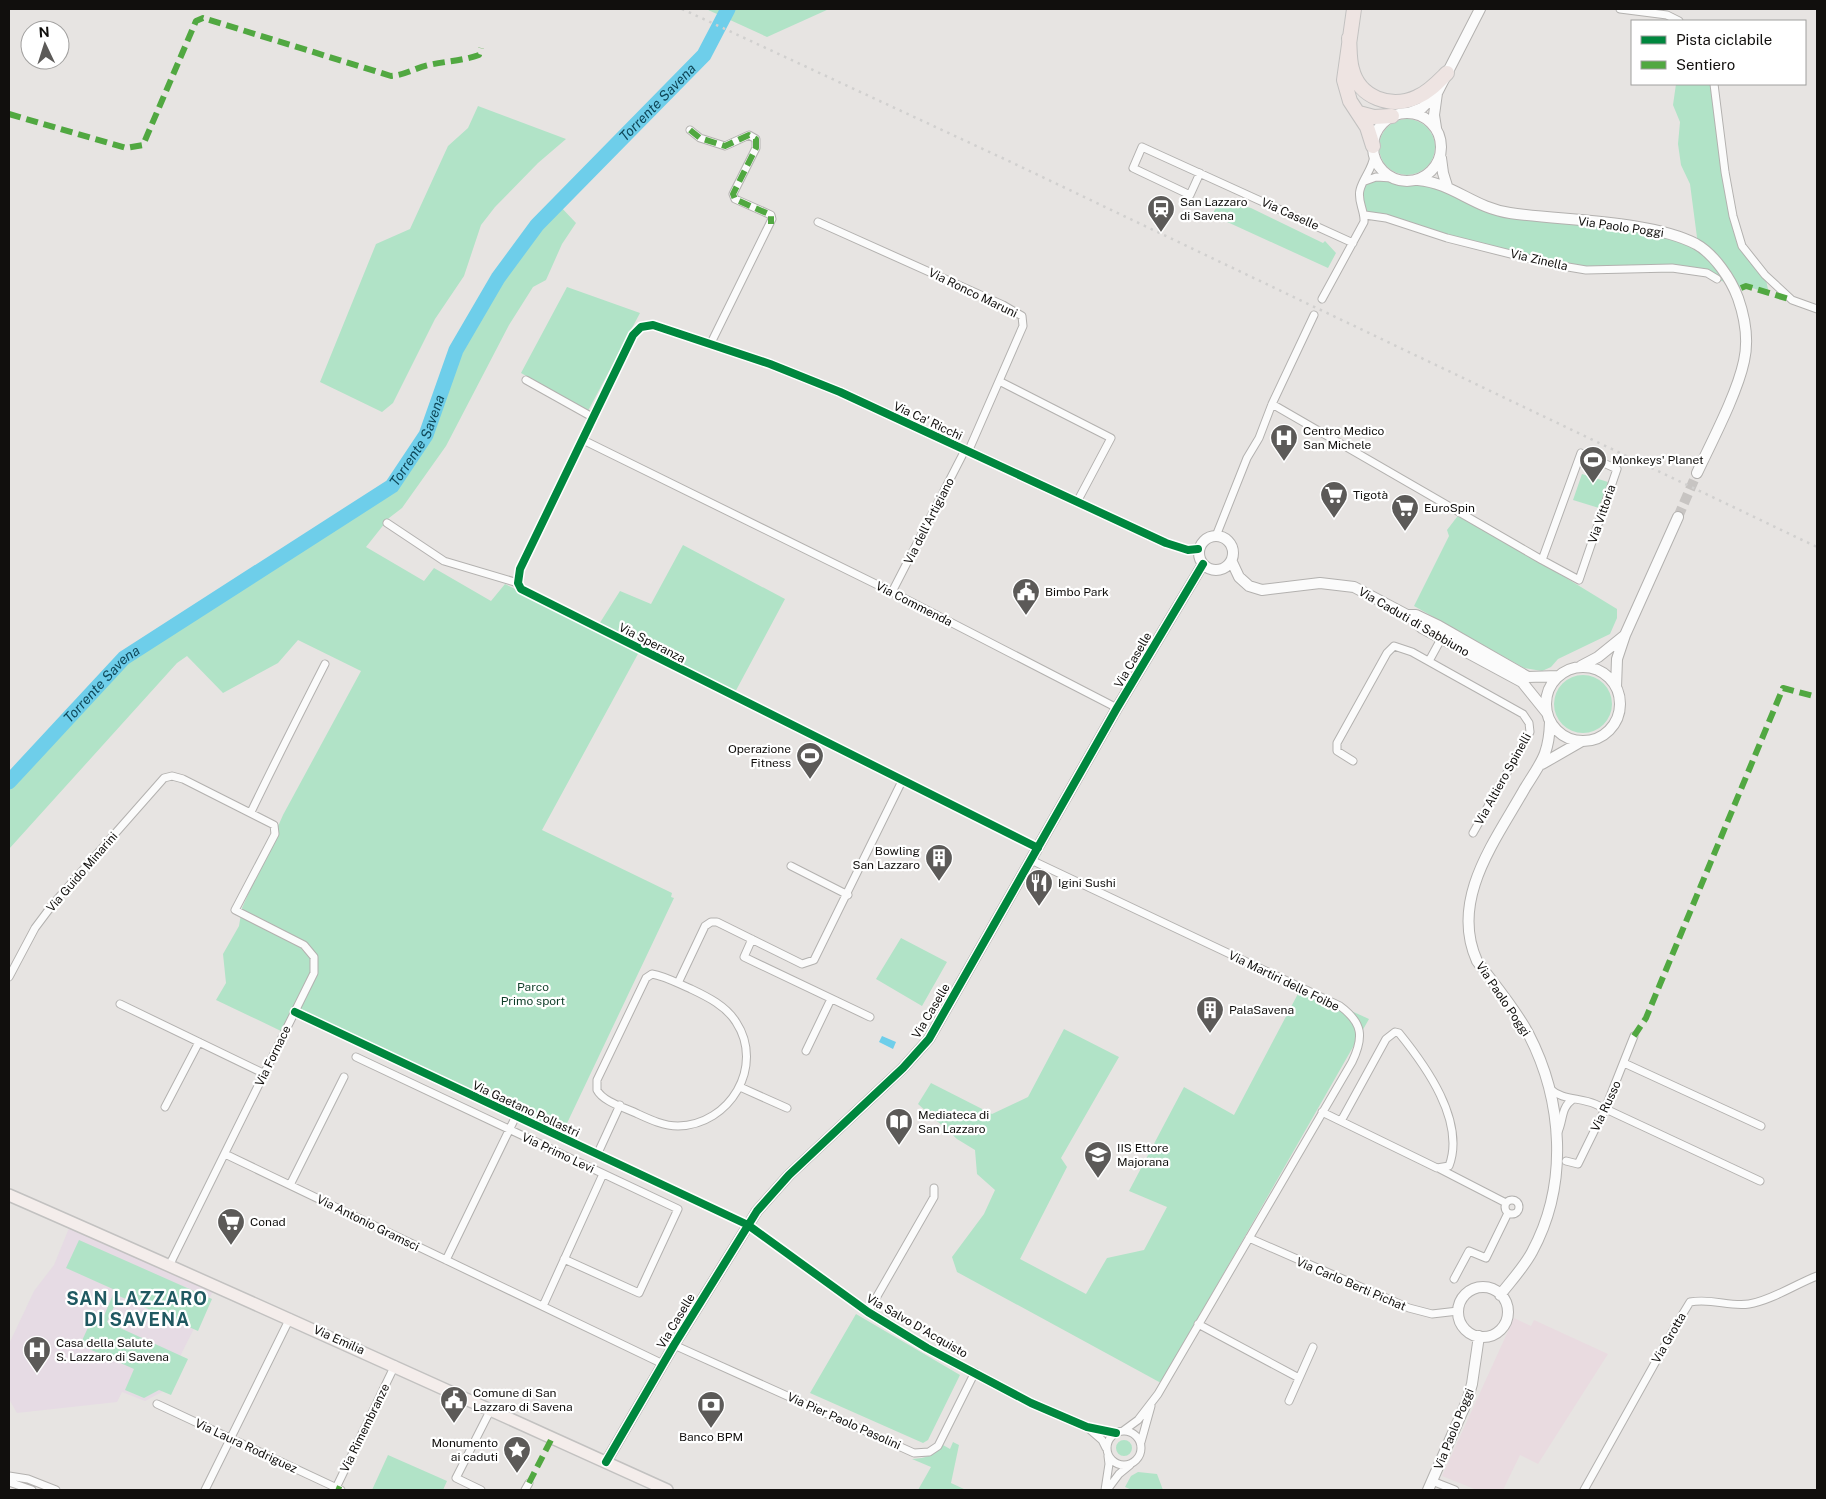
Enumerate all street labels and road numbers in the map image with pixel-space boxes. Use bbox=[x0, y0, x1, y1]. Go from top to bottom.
street label: Via Caselle bbox=[1259, 195, 1321, 233]
street label: Via Paolo Poggi bbox=[1577, 214, 1665, 240]
street label: Via Zinella bbox=[1509, 247, 1569, 273]
street label: Via Ronco Maruni bbox=[926, 265, 1020, 321]
street label: Via Ca' Ricchi bbox=[891, 399, 965, 443]
street label: Via dell'Artigiano bbox=[901, 475, 957, 567]
street label: Via Vittoria bbox=[1585, 483, 1619, 545]
street label: Via Commenda bbox=[873, 579, 955, 629]
street label: Via Caduti di Sabbiuno bbox=[1356, 585, 1472, 660]
street label: Via Speranza bbox=[616, 620, 688, 666]
street label: Via Caselle bbox=[1111, 630, 1155, 690]
street label: Via Altiero Spinelli bbox=[1472, 731, 1534, 827]
street label: Via Guido Minarini bbox=[44, 829, 120, 915]
street label: Via Martiri delle Foibe bbox=[1226, 948, 1342, 1014]
street label: Via Paolo Poggi bbox=[1473, 959, 1533, 1039]
street label: Via Caselle bbox=[909, 981, 953, 1041]
street label: Via Fornace bbox=[252, 1023, 294, 1089]
street label: Via Gaetano Pollastri bbox=[470, 1078, 582, 1140]
street label: Via Russo bbox=[1588, 1078, 1624, 1134]
street label: Via Primo Levi bbox=[520, 1130, 596, 1176]
street label: Via Antonio Gramsci bbox=[314, 1192, 422, 1254]
street label: Via Carlo Berti Pichat bbox=[1294, 1255, 1408, 1314]
street label: Via Caselle bbox=[654, 1291, 698, 1351]
street label: Via Salvo D'Acquisto bbox=[864, 1291, 970, 1361]
street label: Via Grotta bbox=[1649, 1310, 1689, 1366]
street label: Via Emilia bbox=[311, 1323, 367, 1357]
street label: Via Rimembranze bbox=[337, 1381, 393, 1475]
street label: Via Paolo Poggi bbox=[1431, 1386, 1477, 1472]
street label: Via Pier Paolo Pasolini bbox=[785, 1390, 903, 1452]
street label: Via Laura Rodriguez bbox=[193, 1416, 300, 1476]

